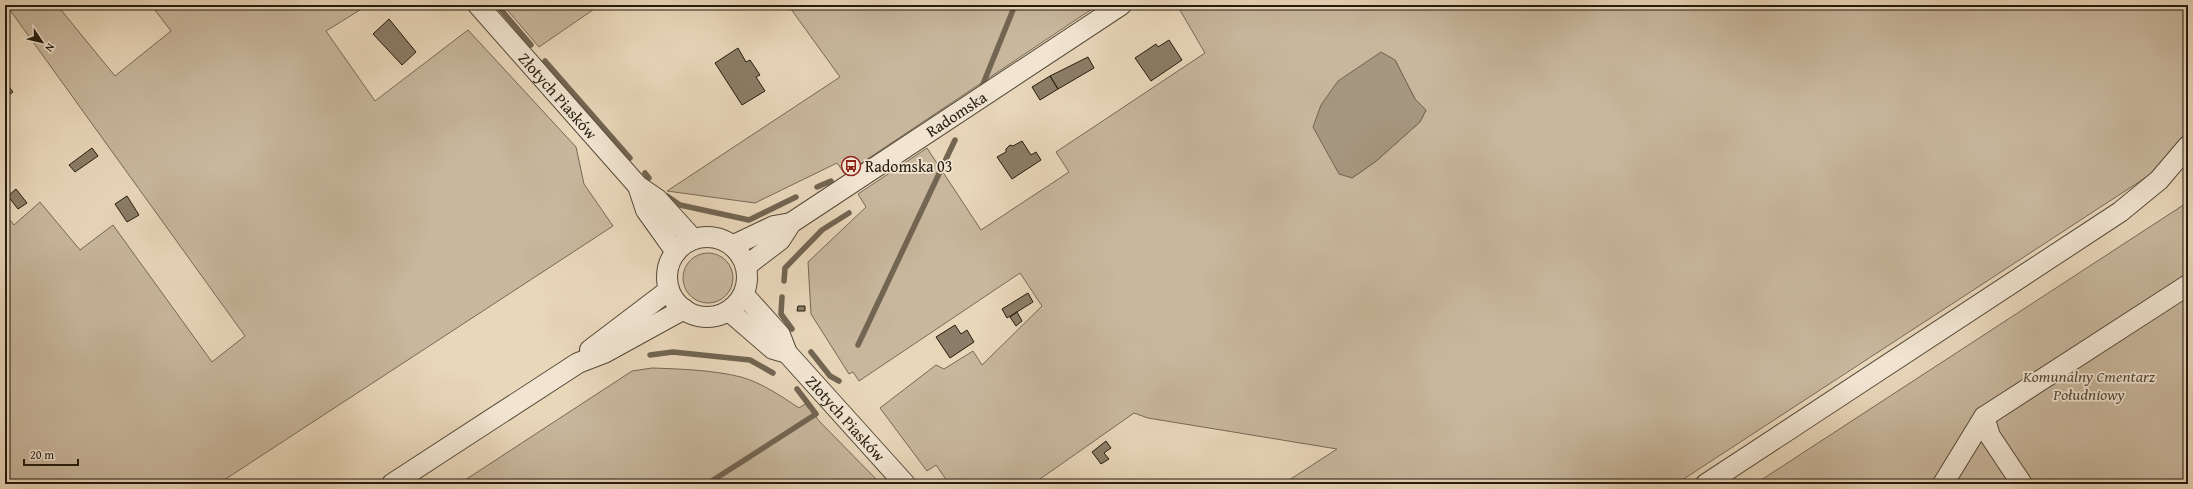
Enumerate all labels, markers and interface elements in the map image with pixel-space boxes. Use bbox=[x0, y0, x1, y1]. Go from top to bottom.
north arrow bbox=[22, 22, 62, 62]
text: N bbox=[41, 40, 59, 56]
street label: Złotych Piasków bbox=[513, 47, 604, 145]
street label: Radomska bbox=[921, 85, 992, 143]
place label: Radomska 03 bbox=[865, 154, 953, 178]
bus stop icon: Radomska 03 bbox=[840, 155, 862, 177]
park label: Komunalny Cmentarz Południowy bbox=[2022, 364, 2156, 406]
street label: Złotych Piasków bbox=[800, 370, 892, 467]
scale bar bbox=[24, 441, 78, 467]
text: 20 m bbox=[30, 446, 54, 463]

